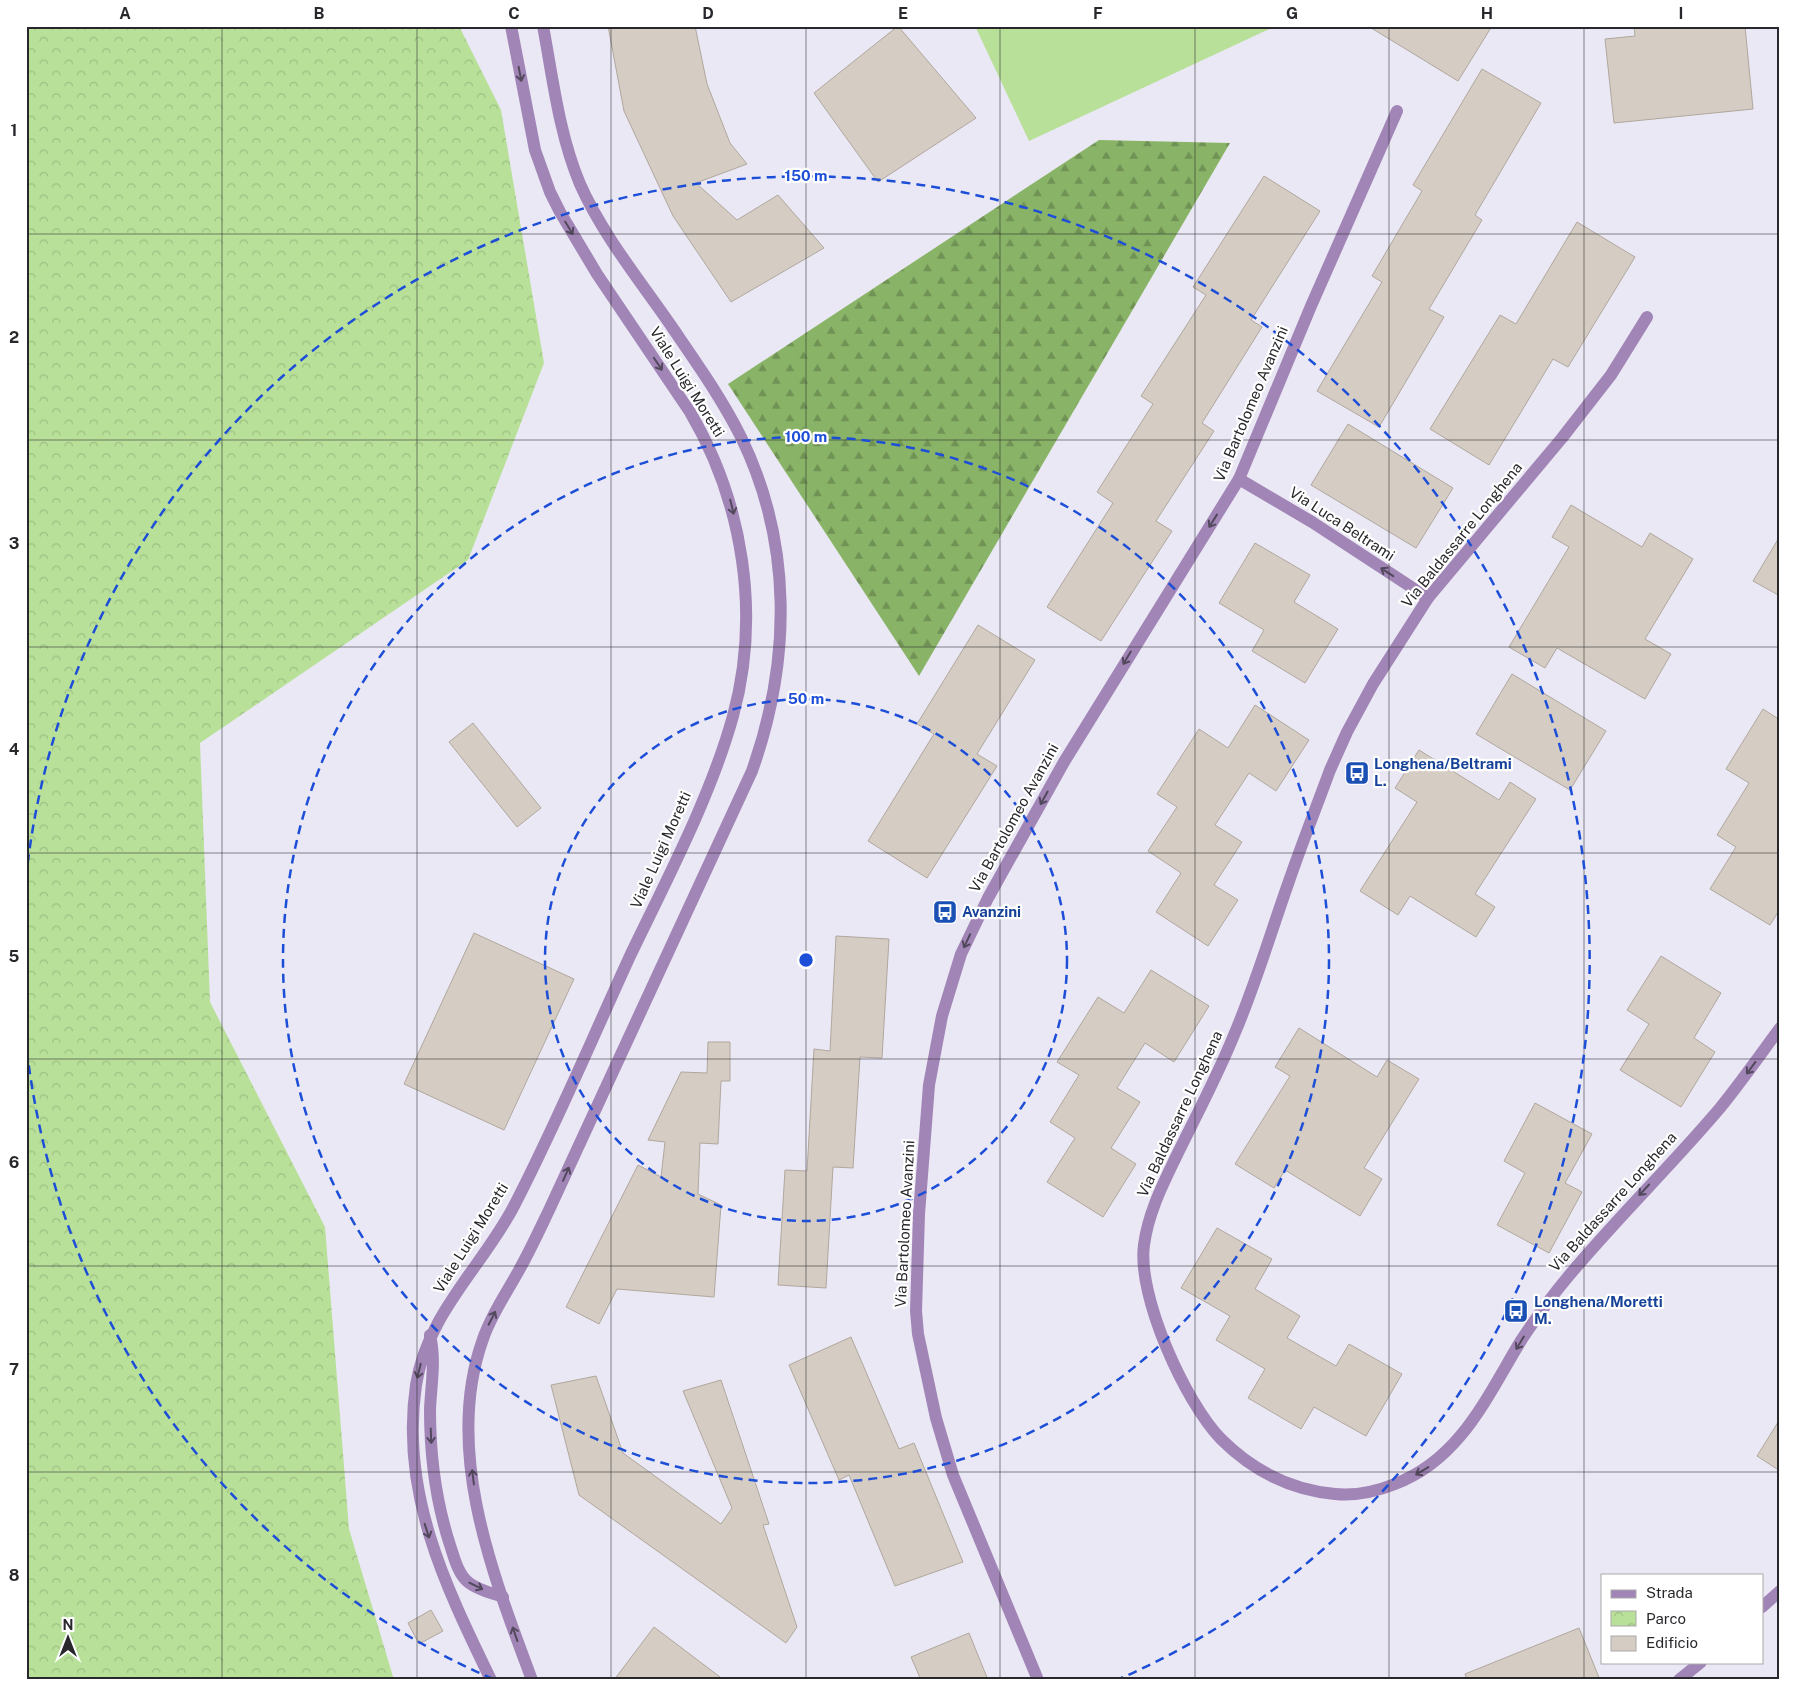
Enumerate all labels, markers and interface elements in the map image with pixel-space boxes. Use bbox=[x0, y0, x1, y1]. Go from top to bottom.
text: A bbox=[119, 4, 131, 23]
text: B bbox=[314, 4, 325, 23]
text: C bbox=[508, 4, 520, 23]
text: D bbox=[702, 4, 714, 23]
text: E bbox=[898, 4, 908, 23]
text: F bbox=[1093, 4, 1103, 23]
text: G bbox=[1286, 4, 1298, 23]
text: H bbox=[1481, 4, 1493, 23]
text: I bbox=[1679, 4, 1683, 23]
one-way arrow bbox=[515, 66, 525, 82]
text: 1 bbox=[11, 121, 17, 140]
text: 150 m bbox=[784, 167, 828, 184]
one-way arrow bbox=[564, 220, 574, 234]
street label: Via Bartolomeo Avanzini bbox=[1210, 323, 1291, 484]
street label: Viale Luigi Moretti bbox=[647, 324, 728, 440]
text: 2 bbox=[9, 328, 19, 347]
one-way arrow bbox=[653, 356, 663, 370]
text: 100 m bbox=[785, 428, 827, 445]
street label: Via Baldassarre Longhena bbox=[1398, 459, 1525, 611]
street label: Via Luca Beltrami bbox=[1286, 483, 1398, 564]
one-way arrow bbox=[727, 499, 737, 515]
one-way arrow bbox=[1208, 513, 1218, 527]
text: 3 bbox=[9, 534, 19, 553]
one-way arrow bbox=[1380, 566, 1394, 576]
one-way arrow bbox=[1121, 651, 1131, 665]
text: 50 m bbox=[788, 690, 824, 707]
text: 4 bbox=[9, 740, 20, 759]
street label: Via Bartolomeo Avanzini bbox=[966, 740, 1062, 895]
place label: Longhena/Beltrami L. bbox=[1374, 755, 1512, 789]
bus stop icon: Longhena/Beltrami L. bbox=[1344, 760, 1370, 786]
street label: Viale Luigi Moretti bbox=[627, 789, 694, 911]
one-way arrow bbox=[1038, 790, 1048, 805]
bus stop icon: Avanzini bbox=[932, 899, 958, 925]
place label: Avanzini bbox=[962, 903, 1021, 920]
one-way arrow bbox=[961, 933, 971, 948]
text: 5 bbox=[9, 947, 20, 966]
centre of rings bbox=[797, 951, 815, 969]
street label: Via Baldassarre Longhena bbox=[1133, 1028, 1226, 1200]
one-way arrow bbox=[1746, 1061, 1756, 1075]
street label: Via Baldassarre Longhena bbox=[1546, 1129, 1680, 1275]
street label: Via Bartolomeo Avanzini bbox=[892, 1140, 917, 1308]
text: 6 bbox=[9, 1153, 19, 1172]
one-way arrow bbox=[561, 1167, 571, 1182]
street label: Viale Luigi Moretti bbox=[430, 1180, 511, 1296]
one-way arrow bbox=[1639, 1184, 1650, 1197]
place label: Longhena/Moretti M. bbox=[1534, 1293, 1663, 1327]
bus stop icon: Longhena/Moretti M. bbox=[1503, 1298, 1529, 1324]
one-way arrow bbox=[487, 1311, 497, 1326]
one-way arrow bbox=[1514, 1336, 1524, 1350]
text: 7 bbox=[9, 1360, 19, 1379]
one-way arrow bbox=[414, 1362, 423, 1378]
one-way arrow bbox=[426, 1427, 436, 1443]
one-way arrow bbox=[1416, 1466, 1430, 1476]
one-way arrow bbox=[468, 1470, 478, 1486]
one-way arrow bbox=[423, 1523, 432, 1539]
text: 8 bbox=[9, 1566, 20, 1585]
legend bbox=[1601, 1574, 1764, 1664]
one-way arrow bbox=[468, 1582, 483, 1592]
text: Strada bbox=[1646, 1584, 1693, 1601]
text: Parco bbox=[1646, 1610, 1686, 1627]
north arrow bbox=[42, 1614, 92, 1664]
text: N bbox=[63, 1617, 73, 1633]
one-way arrow bbox=[510, 1626, 520, 1642]
text: Edificio bbox=[1646, 1634, 1698, 1651]

